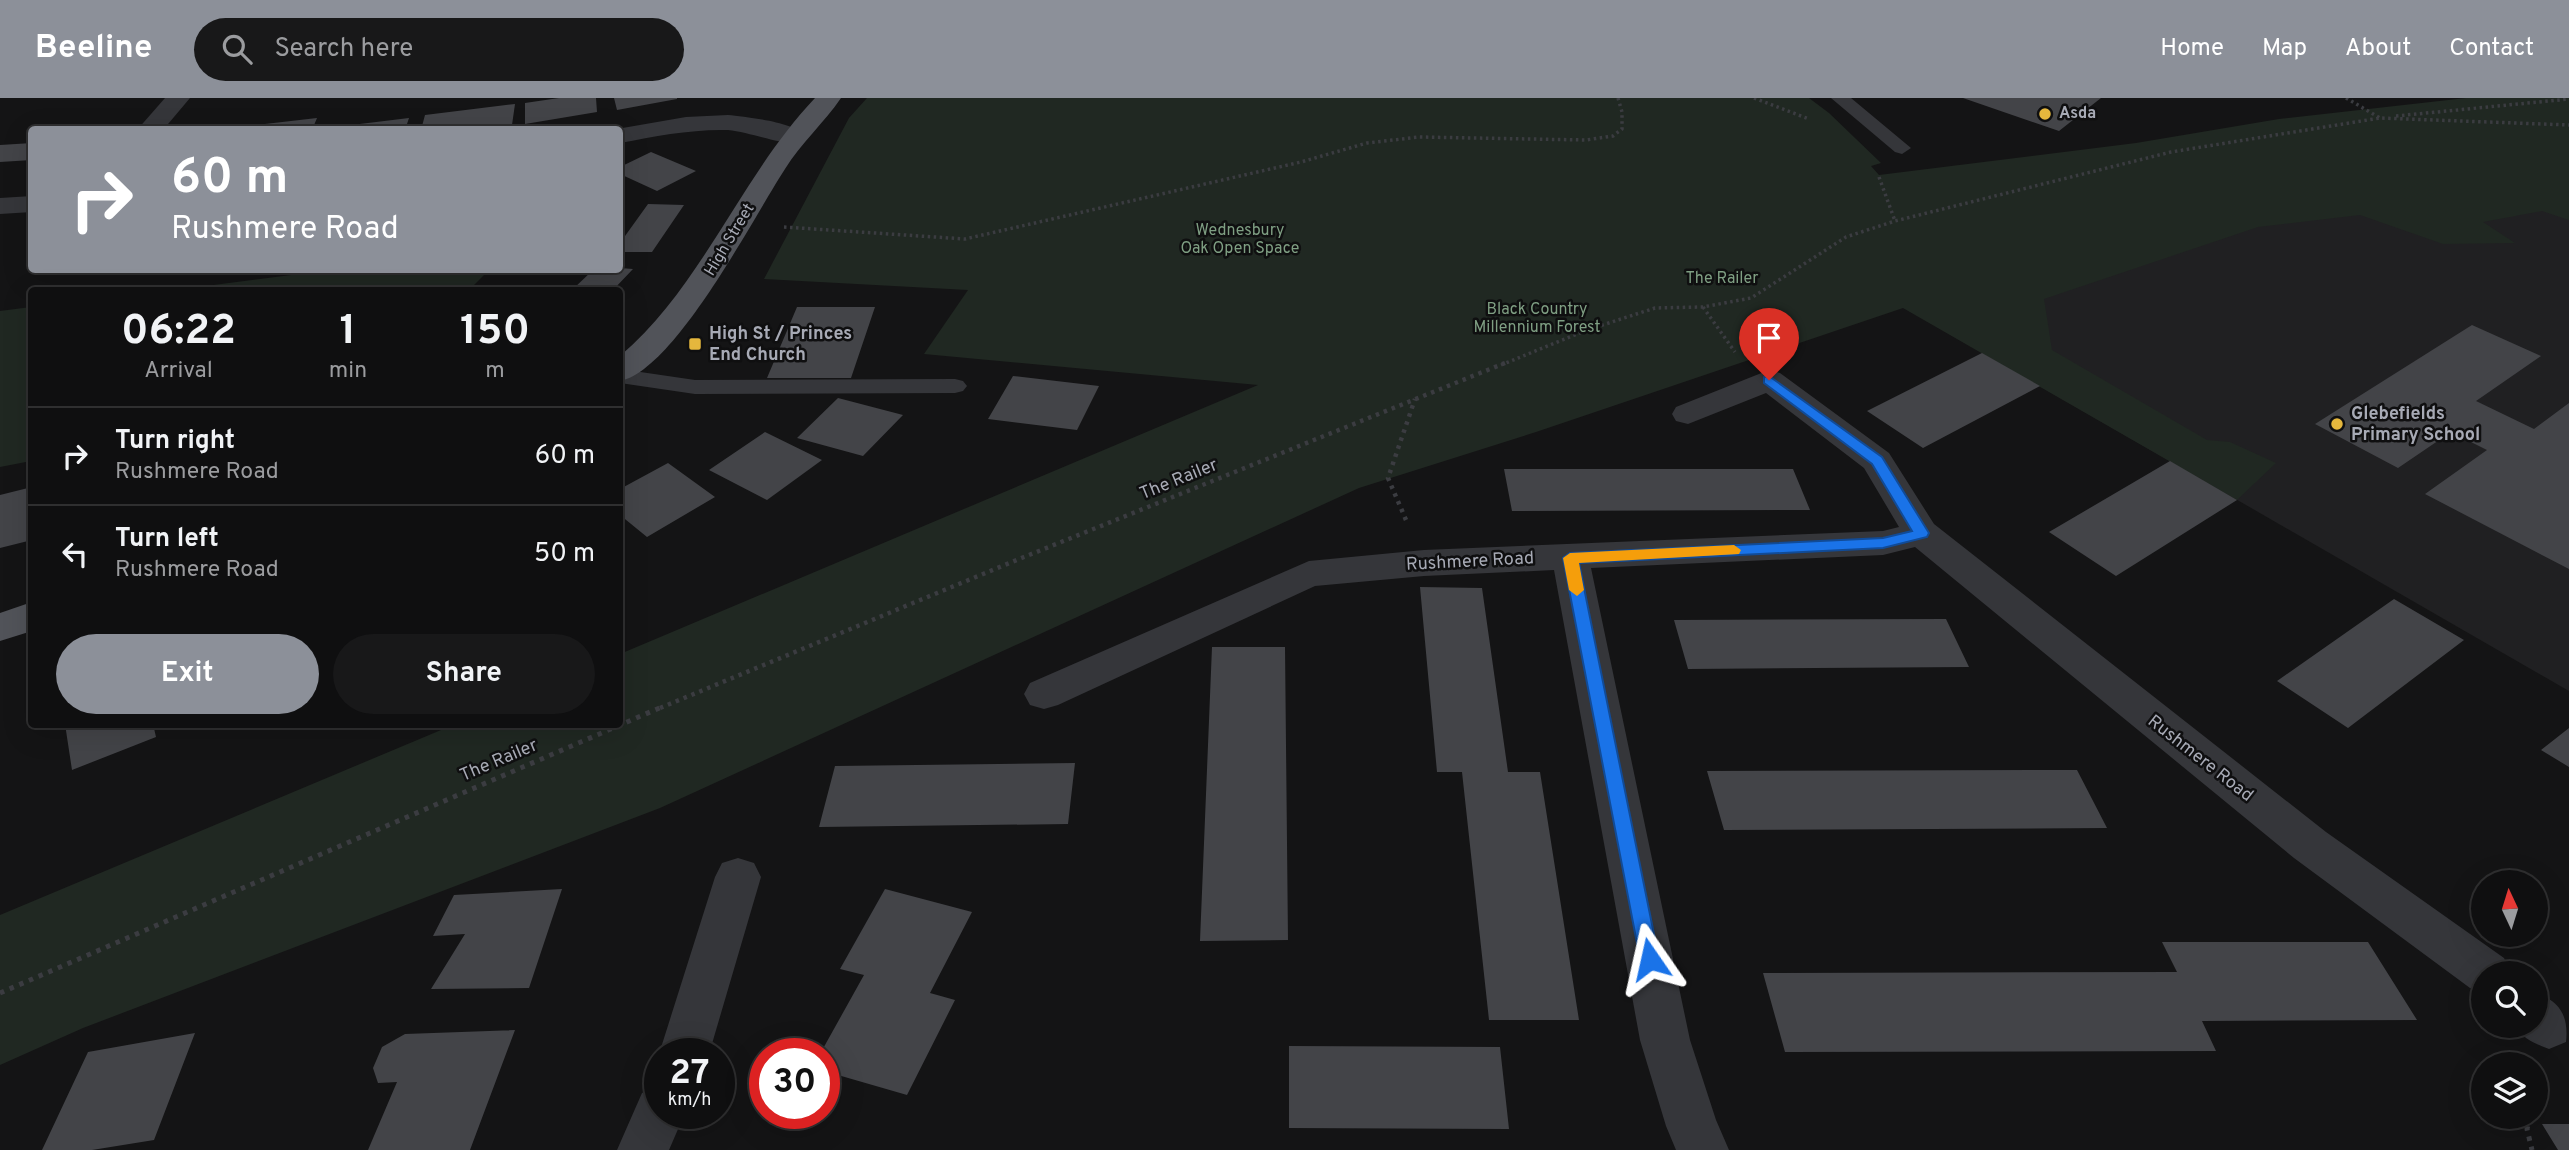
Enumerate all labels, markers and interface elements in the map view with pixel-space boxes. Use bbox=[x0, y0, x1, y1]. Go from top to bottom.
search box bbox=[194, 18, 684, 81]
text: Beeline bbox=[35, 28, 152, 70]
icon: search bbox=[218, 30, 256, 68]
text: Search here bbox=[274, 33, 413, 66]
text: Home bbox=[2160, 34, 2224, 64]
text: Map bbox=[2262, 34, 2307, 64]
text: About bbox=[2345, 34, 2411, 64]
text: Contact bbox=[2449, 34, 2534, 64]
place label: Asda bbox=[2059, 104, 2096, 124]
marker: Asda bbox=[2037, 106, 2053, 122]
text: 60 m bbox=[171, 149, 289, 211]
icon: right bbox=[56, 154, 147, 245]
street label: High Street bbox=[701, 200, 759, 280]
text: Rushmere Road bbox=[171, 210, 399, 250]
park label: Wednesbury Oak Open Space bbox=[1181, 221, 1299, 259]
park label: The Railer bbox=[1685, 269, 1759, 289]
park label: Black Country Millennium Forest bbox=[1473, 300, 1601, 338]
text: 06:22 bbox=[121, 306, 236, 359]
text: 1 bbox=[340, 306, 356, 359]
text: 150 bbox=[460, 306, 530, 359]
pin bbox=[1739, 308, 1799, 380]
icon: arrive bbox=[1750, 319, 1788, 357]
place label: High St / Princes End Church bbox=[709, 323, 852, 367]
marker: High St / Princes End Church bbox=[687, 336, 703, 352]
text: Arrival bbox=[144, 357, 213, 386]
text: min bbox=[329, 357, 367, 386]
text: m bbox=[485, 357, 505, 386]
place label: Glebefields Primary School bbox=[2351, 403, 2480, 447]
marker: Glebefields Primary School bbox=[2329, 416, 2345, 432]
text: Turn right bbox=[115, 425, 235, 458]
icon: right bbox=[56, 437, 94, 475]
text: 60 m bbox=[535, 440, 595, 473]
street label: The Railer bbox=[1137, 454, 1221, 506]
text: Rushmere Road bbox=[115, 458, 279, 487]
text: Turn left bbox=[115, 523, 219, 556]
icon: left bbox=[56, 535, 94, 573]
text: 50 m bbox=[534, 538, 595, 571]
street label: Rushmere Road bbox=[1405, 547, 1535, 577]
text: Rushmere Road bbox=[115, 556, 279, 585]
button: Exit bbox=[56, 634, 319, 714]
button: Share bbox=[333, 634, 595, 714]
street label: Rushmere Road bbox=[2142, 710, 2258, 808]
street label: The Railer bbox=[457, 734, 541, 788]
north arrow bbox=[2471, 870, 2548, 947]
map controls bbox=[2471, 870, 2548, 1129]
position arrow bbox=[1613, 922, 1687, 996]
button: search bbox=[2471, 961, 2548, 1038]
speed limit sign: 30 bbox=[749, 1038, 840, 1129]
text: 27 bbox=[670, 1052, 709, 1096]
button: layers bbox=[2471, 1052, 2548, 1129]
text: km/h bbox=[668, 1089, 711, 1112]

